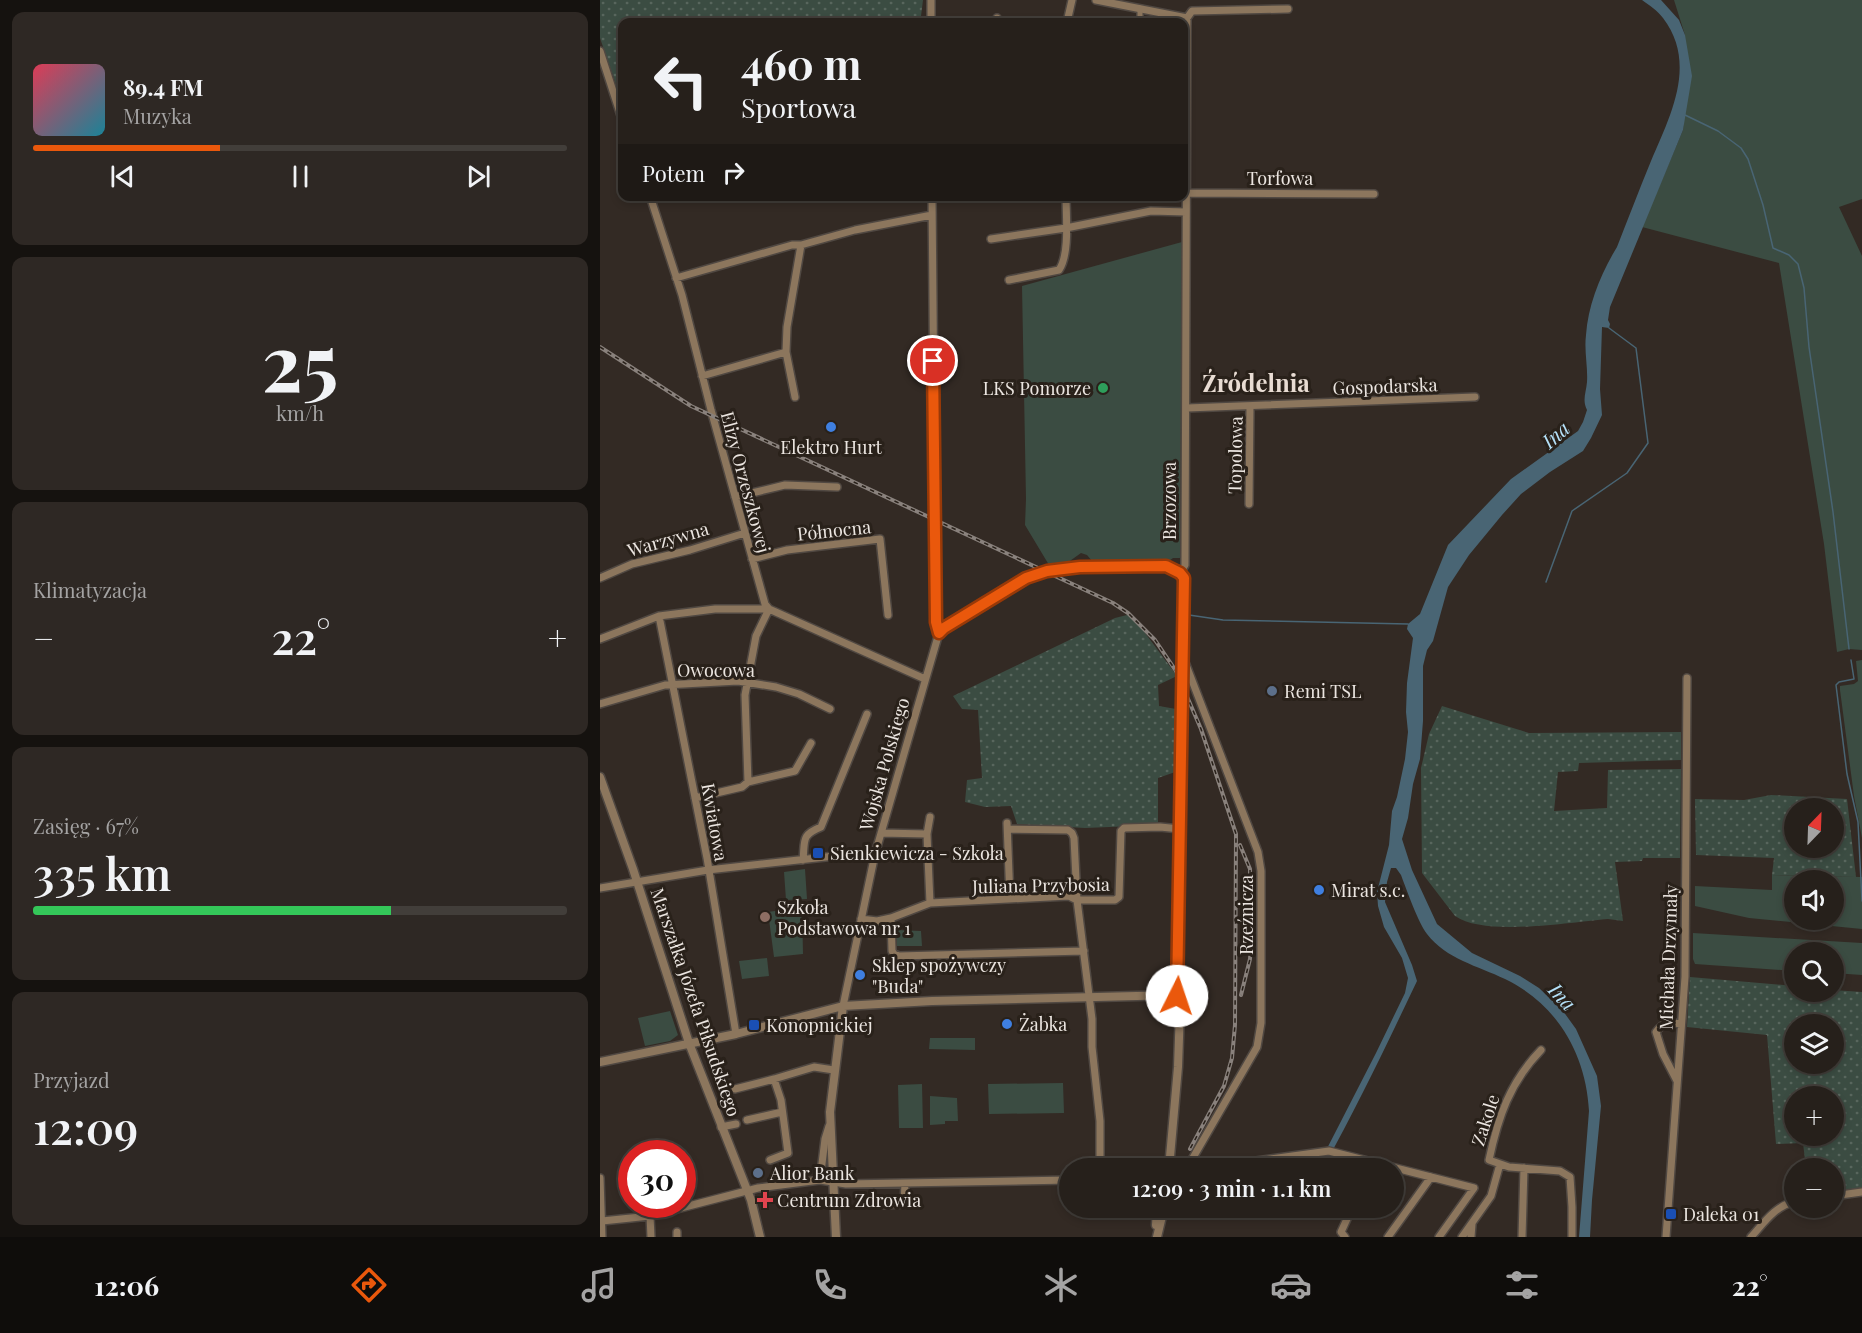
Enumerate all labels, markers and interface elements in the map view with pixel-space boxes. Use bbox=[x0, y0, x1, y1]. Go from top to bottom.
text: 460 m bbox=[741, 35, 862, 91]
icon: left bbox=[642, 42, 720, 120]
text: 89.4 FM bbox=[123, 72, 203, 102]
text: Sportowa bbox=[741, 89, 856, 125]
text: Muzyka bbox=[123, 102, 192, 129]
icon: right bbox=[717, 156, 750, 189]
text: Potem bbox=[642, 158, 705, 188]
icon: previous bbox=[106, 160, 139, 193]
icon: pause bbox=[284, 160, 317, 193]
icon: next bbox=[462, 160, 495, 193]
street label: Torfowa bbox=[1247, 166, 1313, 190]
text: 25 bbox=[262, 308, 338, 412]
pin bbox=[907, 335, 958, 386]
icon: arrive bbox=[916, 344, 949, 377]
district label: Źródelnia bbox=[1202, 366, 1310, 398]
street label: Gospodarska bbox=[1332, 372, 1438, 400]
place label: LKS Pomorze bbox=[983, 376, 1091, 400]
marker: LKS Pomorze bbox=[1096, 381, 1110, 395]
text: km/h bbox=[276, 399, 324, 426]
street label: Elizy Orzeszkowej bbox=[716, 409, 776, 555]
water label: Ina bbox=[1535, 414, 1575, 454]
street label: Topolowa bbox=[1222, 416, 1248, 494]
marker: Elektro Hurt bbox=[824, 420, 838, 434]
place label: Elektro Hurt bbox=[780, 435, 882, 459]
street label: Brzozowa bbox=[1157, 462, 1181, 540]
street label: Północna bbox=[796, 514, 872, 546]
street label: Warzywna bbox=[624, 516, 712, 562]
text: Klimatyzacja bbox=[33, 576, 147, 603]
text: 22° bbox=[271, 606, 331, 666]
text: − bbox=[33, 615, 54, 659]
text: + bbox=[548, 615, 567, 659]
street label: Owocowa bbox=[677, 658, 755, 682]
place label: Remi TSL bbox=[1284, 679, 1362, 703]
marker: Remi TSL bbox=[1265, 684, 1279, 698]
street label: Wojska Polskiego bbox=[853, 695, 915, 834]
street label: Kwiatowa bbox=[696, 781, 734, 863]
north arrow bbox=[1784, 798, 1844, 858]
map controls bbox=[1784, 798, 1844, 1218]
text: Zasięg · 67% bbox=[33, 812, 139, 839]
place label: Sienkiewicza - Szkoła bbox=[830, 841, 1004, 865]
text: 335 km bbox=[33, 842, 171, 902]
marker: Sienkiewicza - Szkoła bbox=[811, 846, 825, 860]
button: sound bbox=[1784, 870, 1844, 930]
street label: Juliana Przybosia bbox=[971, 872, 1110, 898]
street label: Rzeźnicza bbox=[1234, 875, 1258, 955]
place label: Mirat s.c. bbox=[1331, 878, 1405, 902]
marker: Mirat s.c. bbox=[1312, 883, 1326, 897]
street label: Michała Drzymały bbox=[1653, 884, 1683, 1030]
street label: Marszałka Józefa Piłsudskiego bbox=[646, 885, 746, 1119]
place label: Szkoła Podstawowa nr 1 bbox=[777, 895, 911, 940]
marker: Szkoła Podstawowa nr 1 bbox=[758, 910, 772, 924]
button: search bbox=[1784, 942, 1844, 1002]
place label: Sklep spożywczy "Buda" bbox=[872, 953, 1006, 998]
position arrow bbox=[1145, 964, 1209, 1028]
marker: Sklep spożywczy "Buda" bbox=[853, 968, 867, 982]
water label: Ina bbox=[1543, 976, 1583, 1016]
place label: Żabka bbox=[1019, 1012, 1067, 1036]
place label: Konopnickiej bbox=[766, 1013, 873, 1037]
button: layers bbox=[1784, 1014, 1844, 1074]
marker: Żabka bbox=[1000, 1017, 1014, 1031]
marker: Konopnickiej bbox=[747, 1018, 761, 1032]
text: Przyjazd bbox=[33, 1066, 110, 1093]
button: + bbox=[1784, 1086, 1844, 1146]
street label: Zakole bbox=[1465, 1091, 1505, 1149]
text: 12:09 bbox=[33, 1096, 138, 1156]
speed limit sign: 30 bbox=[618, 1140, 696, 1218]
button: − bbox=[1784, 1158, 1844, 1218]
place label: Alior Bank bbox=[769, 1161, 855, 1185]
marker: Alior Bank bbox=[751, 1166, 765, 1180]
text: 12:09 · 3 min · 1.1 km bbox=[1132, 1173, 1331, 1203]
place label: Centrum Zdrowia bbox=[777, 1188, 921, 1212]
marker: Centrum Zdrowia bbox=[758, 1193, 772, 1207]
place label: Daleka 01 bbox=[1683, 1202, 1760, 1226]
marker: Daleka 01 bbox=[1664, 1207, 1678, 1221]
icon: directions bbox=[348, 1264, 390, 1306]
icon: music bbox=[578, 1264, 620, 1306]
icon: phone bbox=[809, 1264, 851, 1306]
icon: climate bbox=[1040, 1264, 1082, 1306]
icon: car bbox=[1270, 1264, 1312, 1306]
icon: filters bbox=[1501, 1264, 1543, 1306]
text: 12:06 bbox=[94, 1267, 159, 1303]
text: 22° bbox=[1732, 1267, 1768, 1303]

